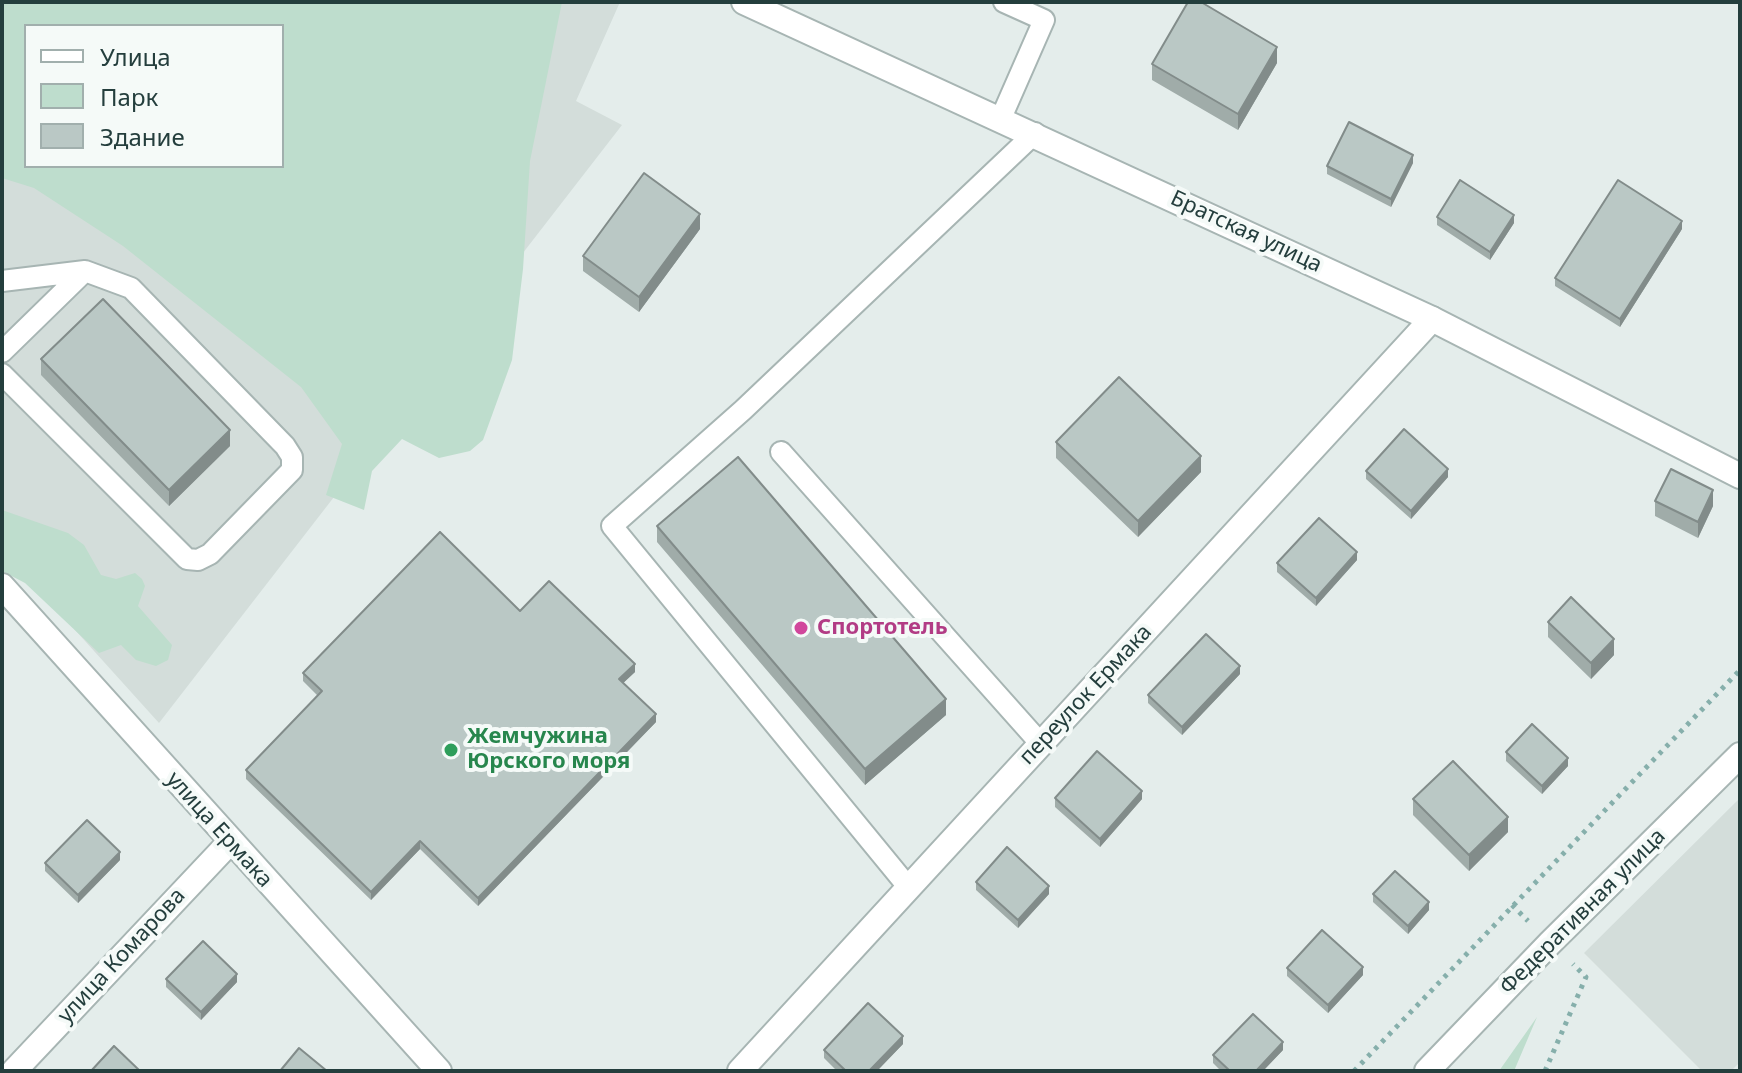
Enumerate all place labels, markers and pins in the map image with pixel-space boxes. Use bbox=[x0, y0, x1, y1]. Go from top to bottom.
place label: Спортотель bbox=[817, 615, 948, 641]
marker: Спортотель bbox=[792, 619, 810, 637]
place label: Жемчужина Юрского моря bbox=[467, 724, 630, 776]
marker: Жемчужина Юрского моря bbox=[442, 741, 460, 759]

